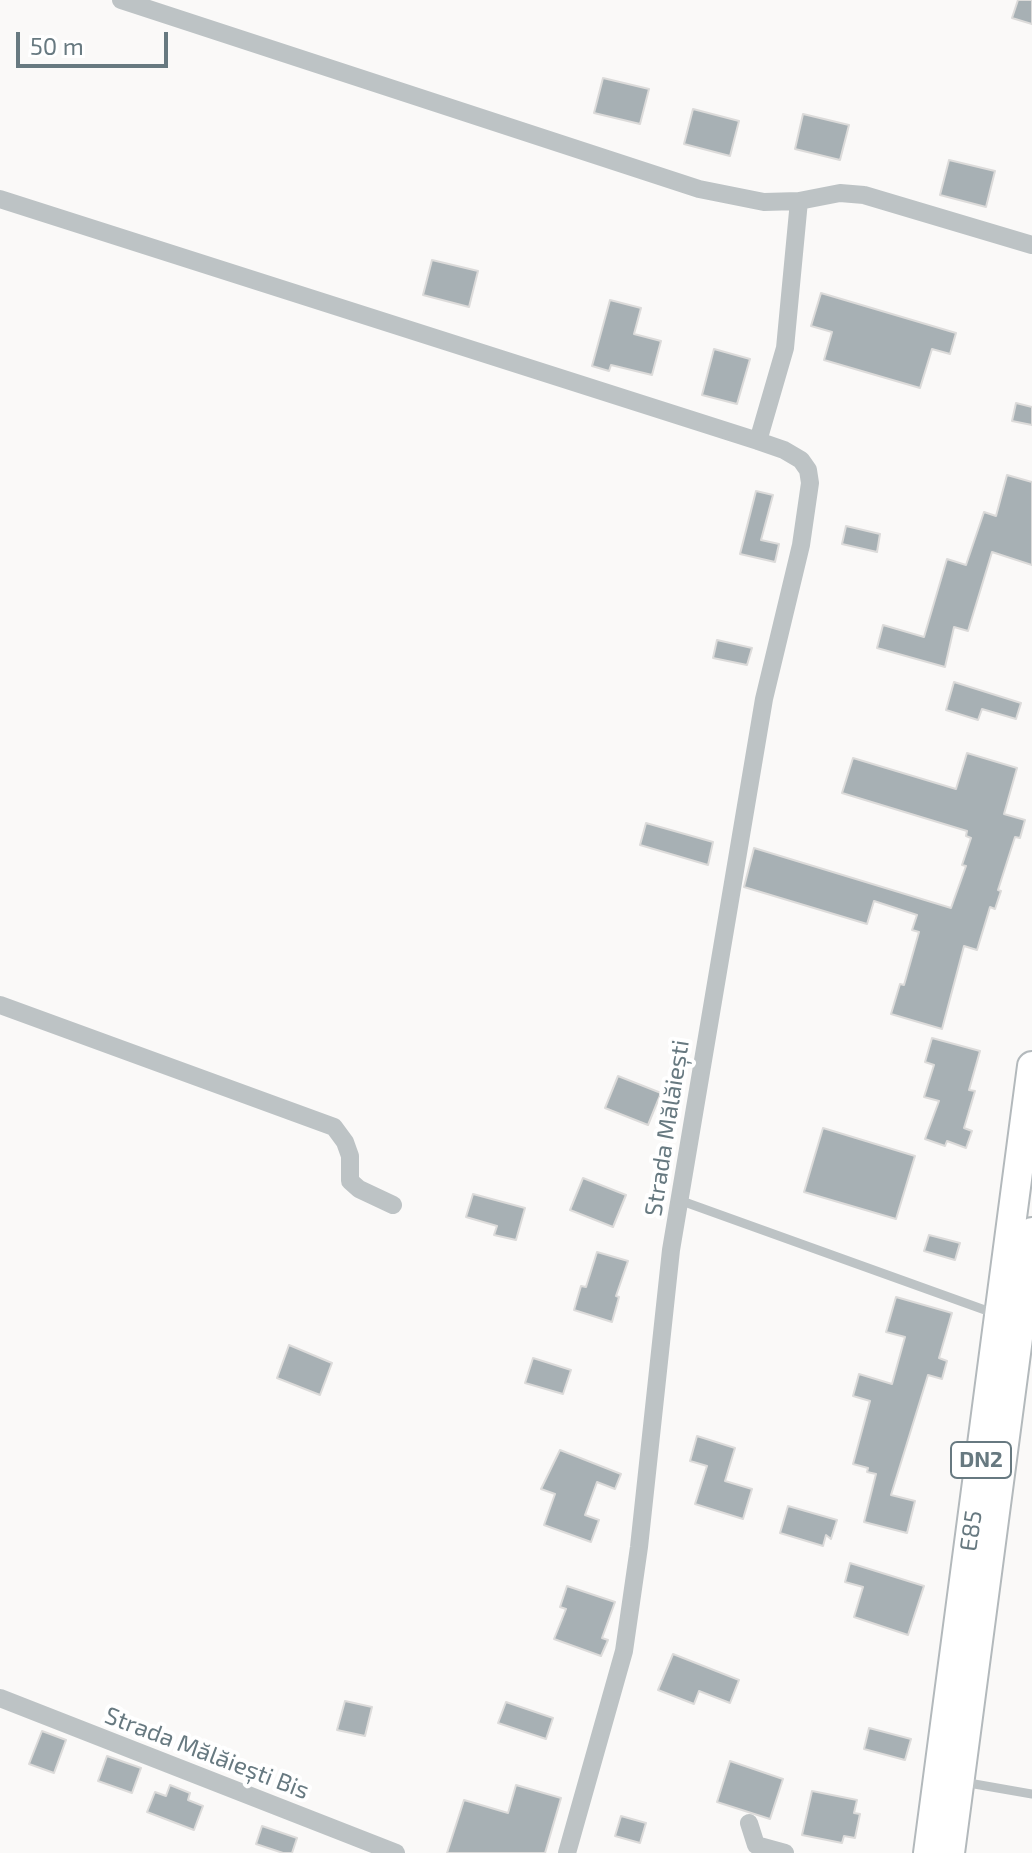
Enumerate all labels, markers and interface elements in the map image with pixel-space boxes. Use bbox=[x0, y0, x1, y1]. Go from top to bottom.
scale bar bbox=[20, 16, 172, 66]
text: 50 m bbox=[30, 31, 84, 60]
street label: Strada Mălăiești bbox=[639, 1038, 695, 1218]
road number: DN2 bbox=[951, 1442, 1011, 1478]
street label: E85 bbox=[954, 1509, 988, 1553]
street label: Strada Mălăiești Bis bbox=[101, 1701, 313, 1805]

